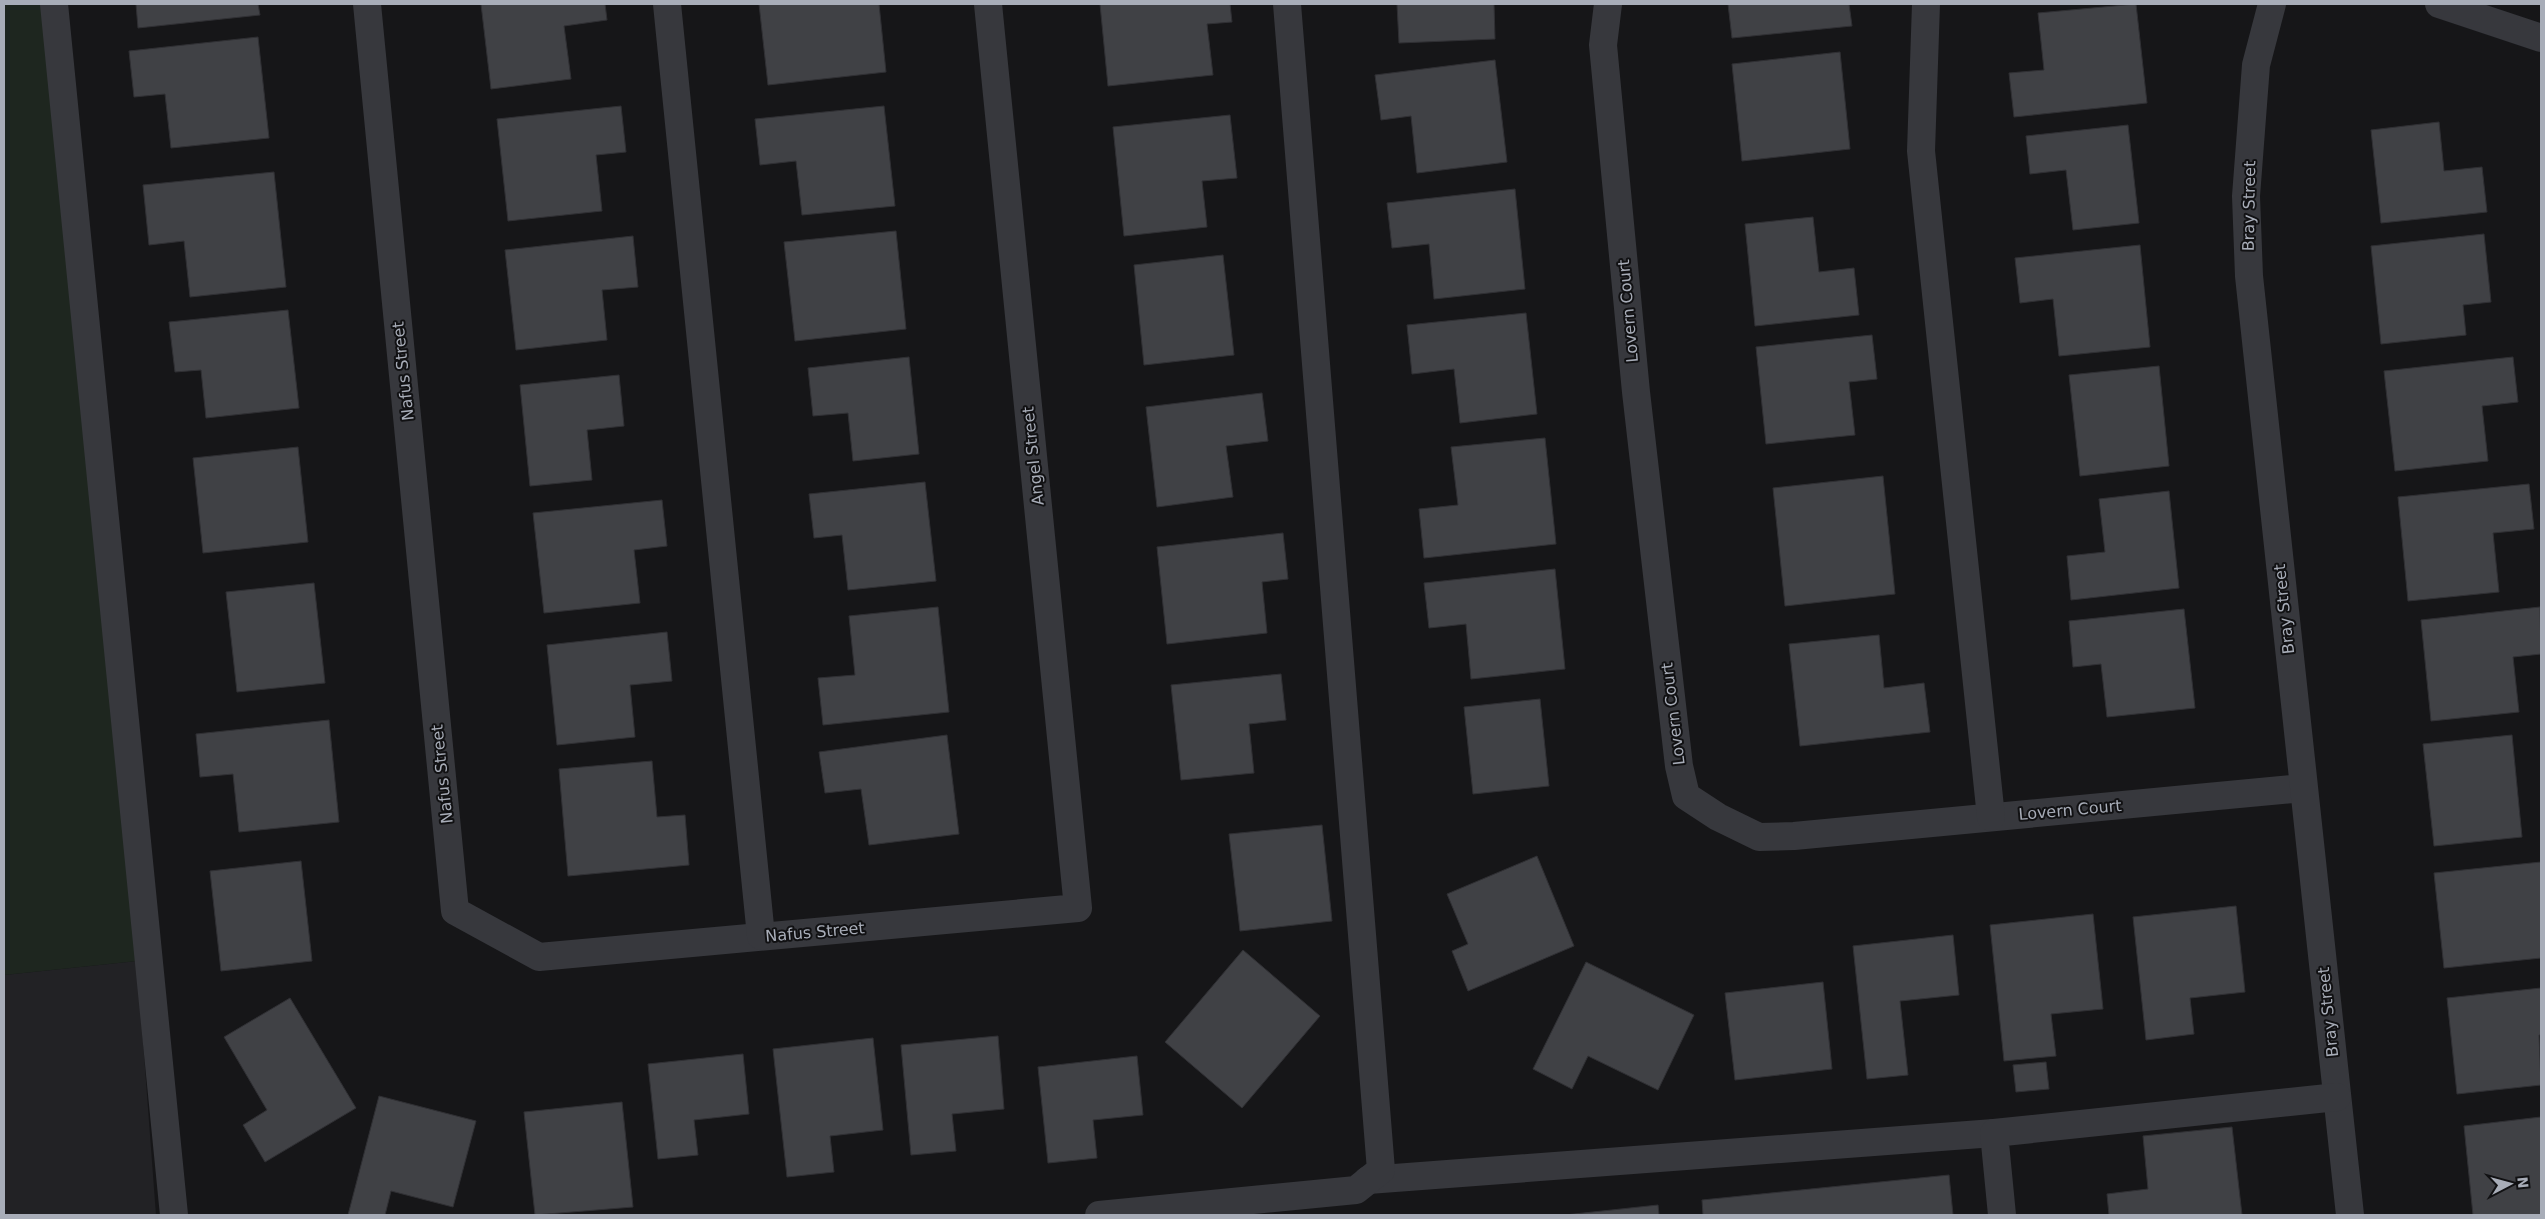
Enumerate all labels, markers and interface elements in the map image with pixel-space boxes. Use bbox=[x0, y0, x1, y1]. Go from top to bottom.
street label: Bray Street bbox=[2239, 161, 2259, 251]
street label: Lovern Court bbox=[1614, 259, 1642, 363]
street label: Nafus Street bbox=[388, 320, 418, 422]
street label: Angel Street bbox=[1018, 406, 1048, 506]
street label: Bray Street bbox=[2270, 563, 2298, 655]
street label: Lovern Court bbox=[1657, 662, 1689, 766]
street label: Nafus Street bbox=[427, 723, 457, 825]
street label: Lovern Court bbox=[2018, 796, 2122, 824]
street label: Nafus Street bbox=[765, 918, 865, 946]
street label: Bray Street bbox=[2314, 966, 2342, 1058]
north arrow bbox=[2485, 1159, 2535, 1209]
text: N bbox=[2514, 1176, 2531, 1189]

